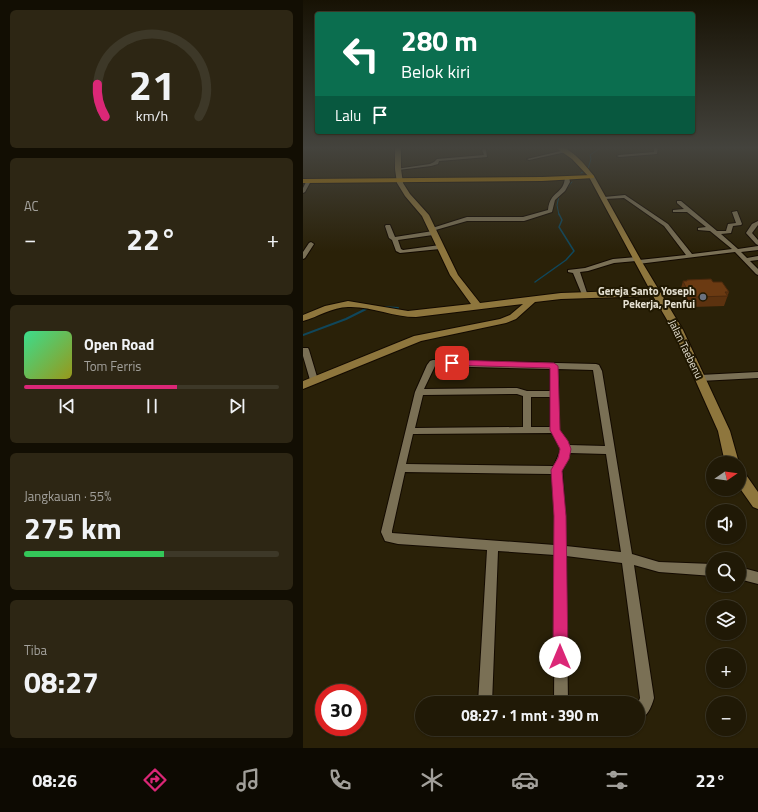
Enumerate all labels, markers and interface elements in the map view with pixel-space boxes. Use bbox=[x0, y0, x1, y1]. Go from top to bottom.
text: 280 m bbox=[401, 19, 478, 62]
icon: left bbox=[335, 28, 387, 80]
text: 21 bbox=[128, 53, 175, 116]
text: Belok kiri bbox=[401, 58, 470, 85]
text: km/h bbox=[135, 104, 168, 126]
text: Lalu bbox=[335, 104, 361, 127]
icon: arrive bbox=[369, 104, 391, 126]
text: AC bbox=[24, 196, 39, 216]
text: 22° bbox=[126, 216, 177, 262]
text: − bbox=[24, 222, 36, 256]
text: + bbox=[267, 222, 279, 256]
place label: Gereja Santo Yoseph Pekerja, Penfui bbox=[598, 283, 695, 312]
marker: Gereja Santo Yoseph Pekerja, Penfui bbox=[698, 292, 708, 302]
street label: Jalan Taebenu bbox=[665, 317, 707, 381]
text: Open Road bbox=[84, 333, 154, 356]
pin bbox=[435, 346, 469, 380]
icon: arrive bbox=[441, 352, 463, 374]
text: Tom Ferris bbox=[84, 356, 141, 376]
icon: previous bbox=[56, 395, 78, 417]
icon: pause bbox=[141, 395, 163, 417]
icon: next bbox=[226, 395, 248, 417]
north arrow bbox=[706, 456, 746, 496]
map controls bbox=[706, 456, 746, 736]
text: Jangkauan · 55% bbox=[24, 486, 111, 506]
button: sound bbox=[706, 504, 746, 544]
text: 275 km bbox=[24, 505, 122, 551]
button: search bbox=[706, 552, 746, 592]
button: layers bbox=[706, 600, 746, 640]
position arrow bbox=[539, 636, 581, 678]
text: Tiba bbox=[24, 640, 47, 660]
button: + bbox=[706, 648, 746, 688]
text: 08:27 bbox=[24, 659, 99, 705]
speed limit sign: 30 bbox=[315, 684, 367, 736]
button: − bbox=[706, 696, 746, 736]
text: 08:27 · 1 mnt · 390 m bbox=[461, 704, 599, 727]
icon: directions bbox=[141, 766, 169, 794]
icon: music bbox=[234, 766, 262, 794]
icon: phone bbox=[326, 766, 354, 794]
icon: climate bbox=[418, 766, 446, 794]
icon: car bbox=[511, 766, 539, 794]
icon: filters bbox=[603, 766, 631, 794]
text: 08:26 bbox=[32, 767, 77, 794]
text: 22° bbox=[696, 767, 726, 794]

